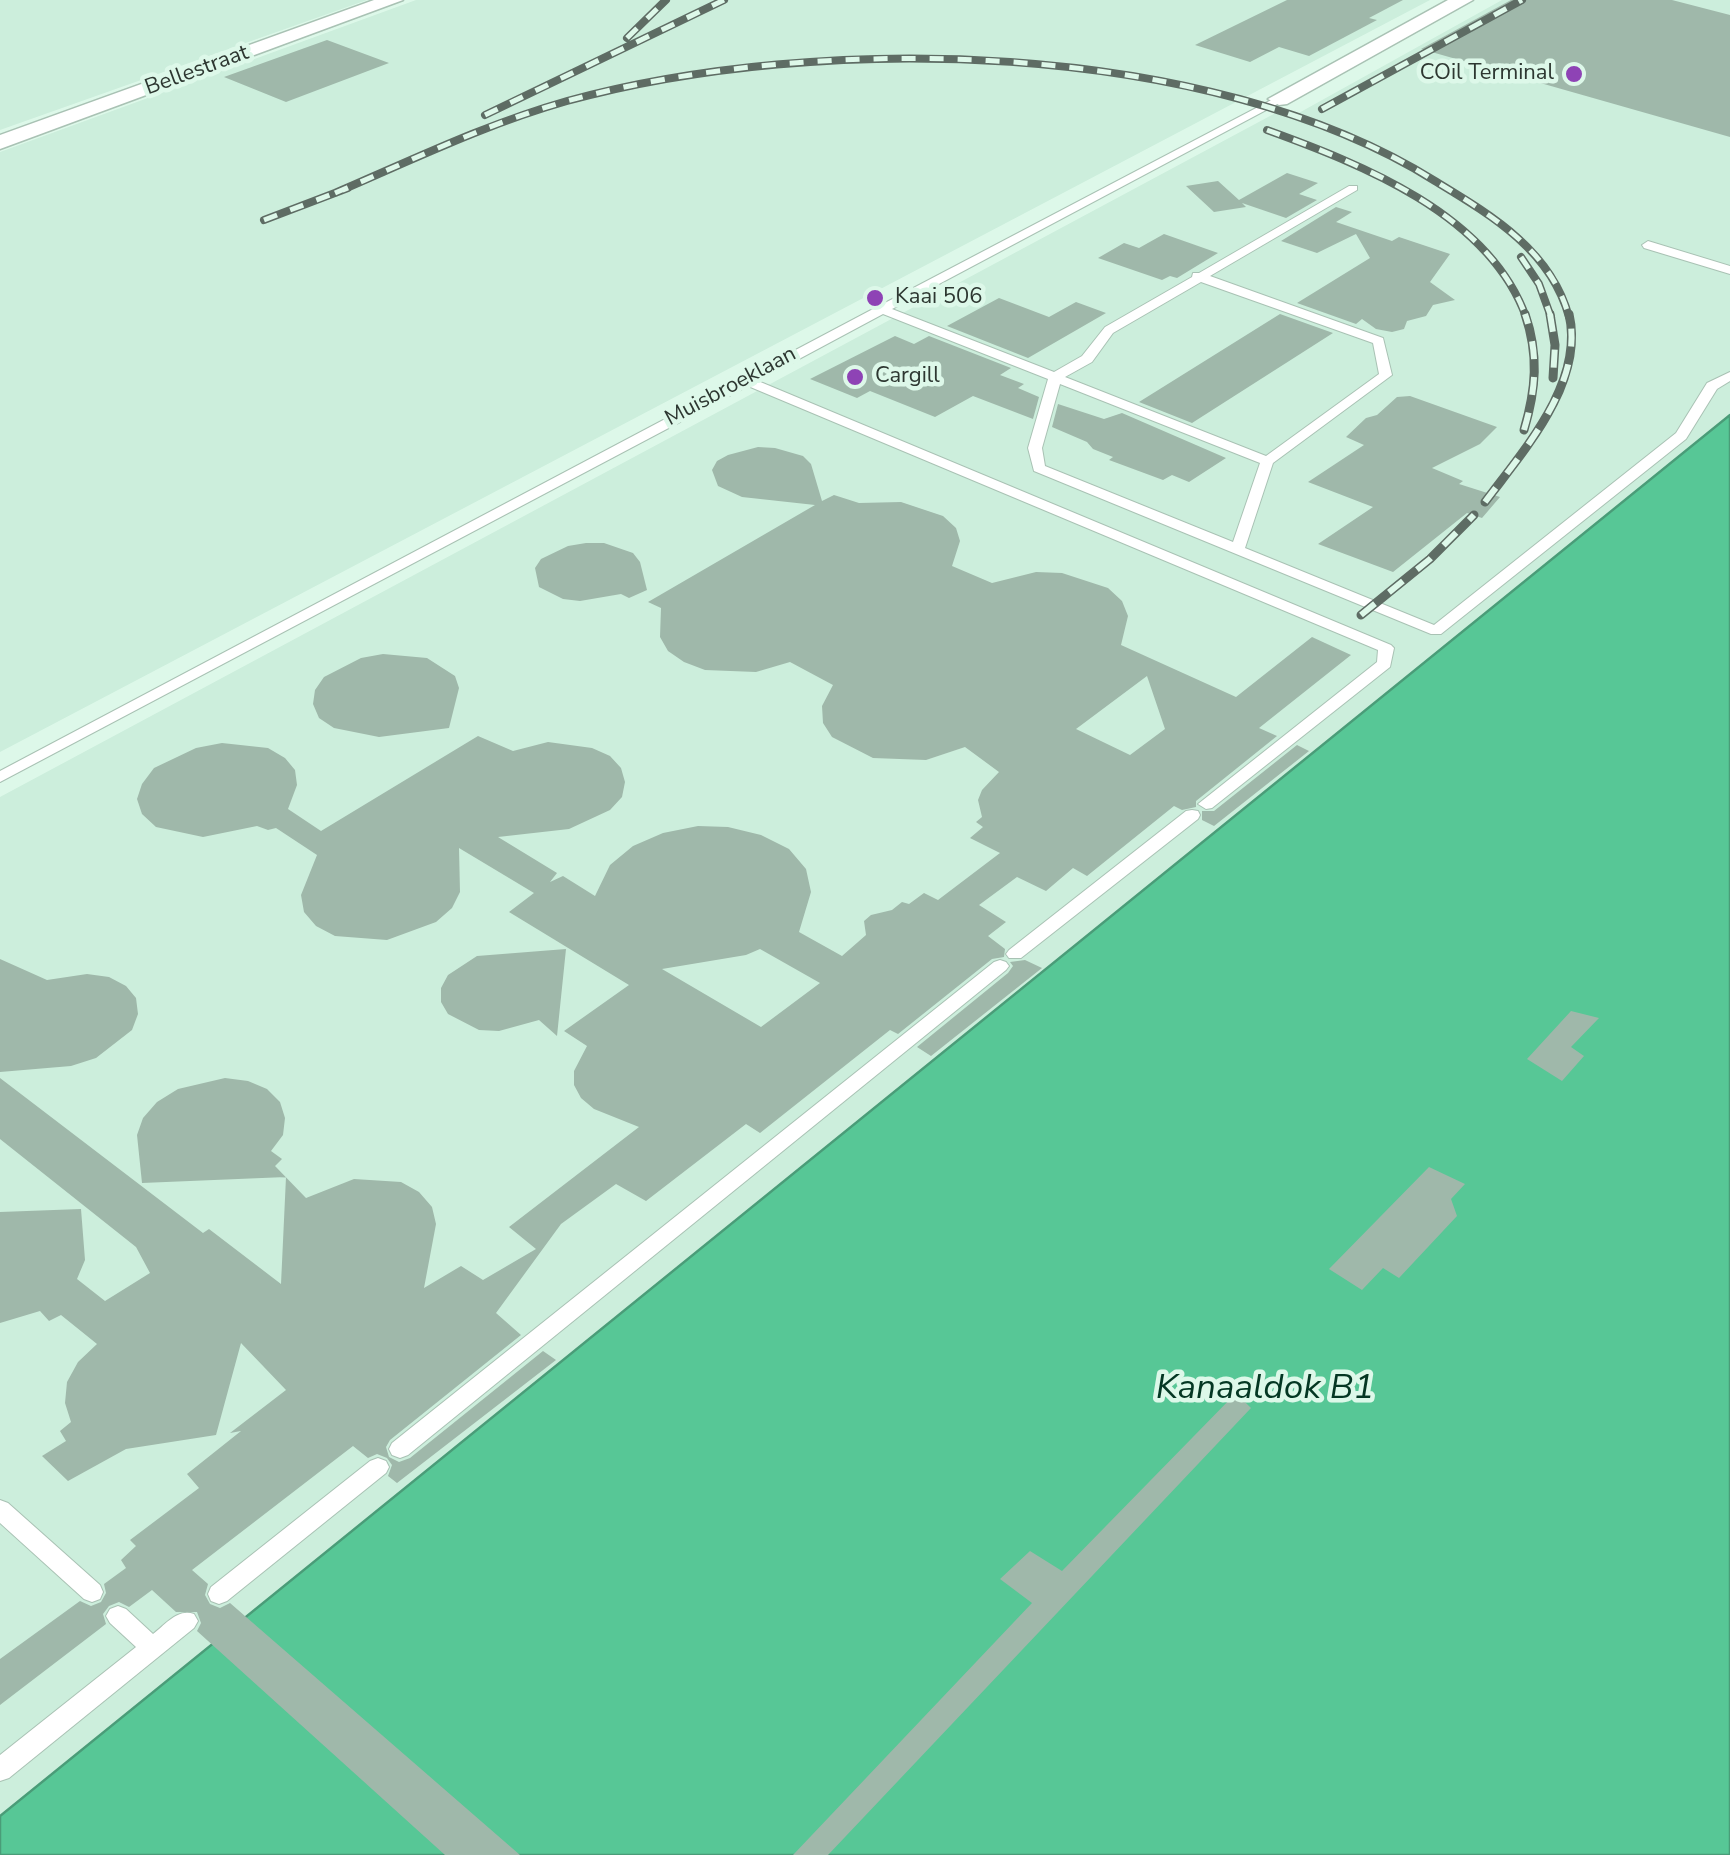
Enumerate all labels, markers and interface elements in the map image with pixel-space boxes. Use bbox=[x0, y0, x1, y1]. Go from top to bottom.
street label: Bellestraat bbox=[142, 40, 252, 102]
place label: COil Terminal bbox=[1420, 61, 1554, 87]
marker: COil Terminal bbox=[1563, 63, 1585, 85]
place label: Kaai 506 bbox=[895, 285, 982, 311]
marker: Kaai 506 bbox=[864, 287, 886, 309]
street label: Muisbroeklaan bbox=[661, 341, 801, 433]
place label: Cargill bbox=[875, 364, 940, 390]
marker: Cargill bbox=[844, 366, 866, 388]
water label: Kanaaldok B1 bbox=[1156, 1369, 1374, 1411]

